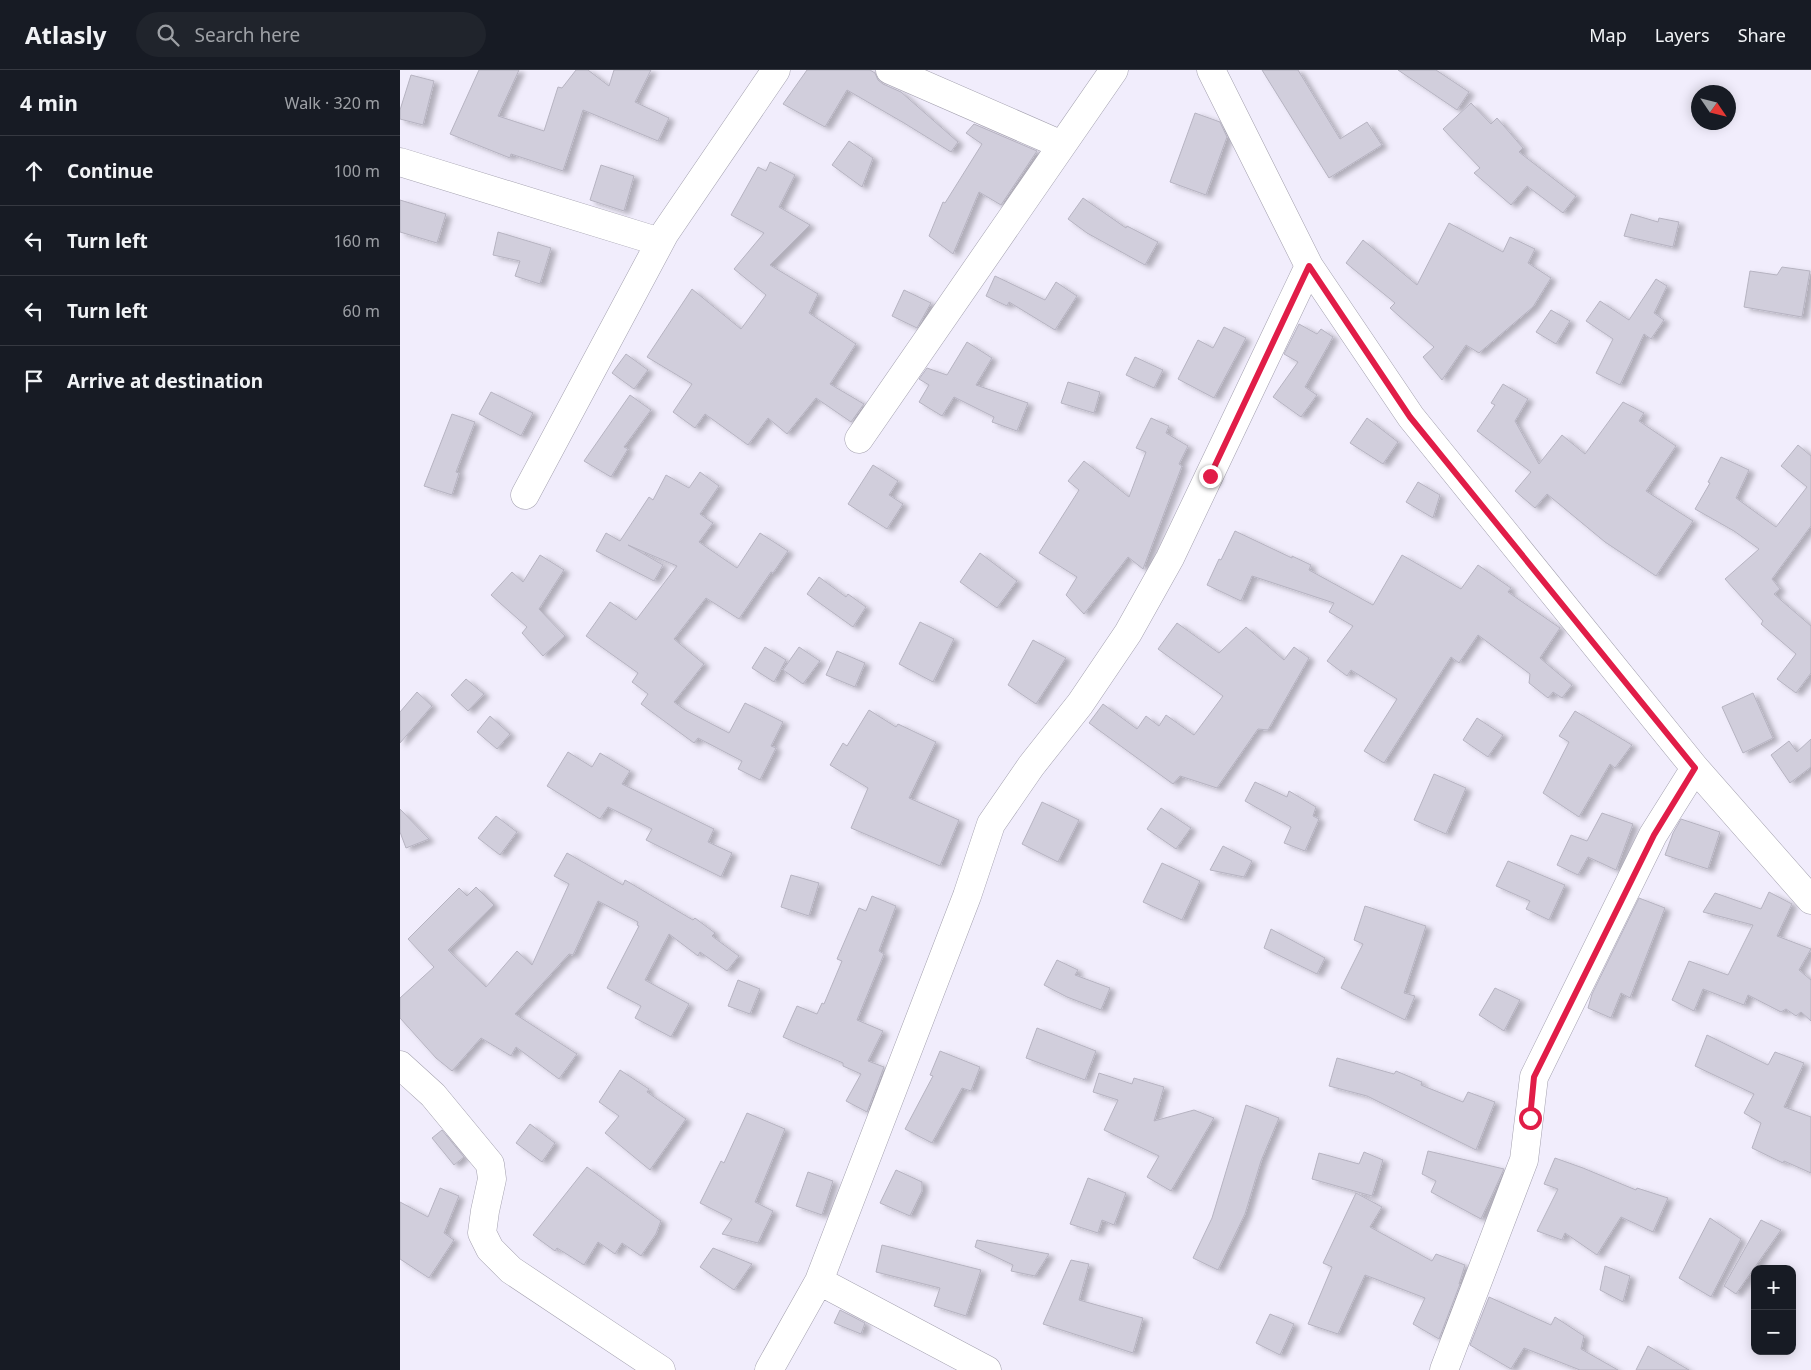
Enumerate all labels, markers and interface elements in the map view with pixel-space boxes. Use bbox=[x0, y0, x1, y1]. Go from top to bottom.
search box bbox=[136, 12, 486, 57]
text: Atlasly bbox=[25, 18, 106, 51]
icon: search bbox=[154, 21, 182, 49]
text: Search here bbox=[194, 22, 300, 48]
text: Map bbox=[1589, 23, 1627, 47]
text: Layers bbox=[1655, 23, 1710, 47]
text: Share bbox=[1738, 23, 1786, 47]
north arrow bbox=[1691, 85, 1736, 130]
text: 4 min bbox=[20, 89, 78, 117]
text: Walk · 320 m bbox=[285, 92, 380, 114]
icon: ahead bbox=[20, 157, 48, 185]
text: Continue bbox=[67, 158, 153, 184]
text: 100 m bbox=[333, 160, 380, 182]
icon: left bbox=[20, 227, 48, 255]
text: Turn left bbox=[67, 228, 148, 254]
text: 160 m bbox=[333, 230, 380, 252]
icon: left bbox=[20, 297, 48, 325]
text: Turn left bbox=[67, 298, 148, 324]
text: 60 m bbox=[343, 300, 380, 322]
icon: arrive bbox=[20, 367, 48, 395]
text: Arrive at destination bbox=[67, 368, 263, 394]
route end bbox=[1199, 465, 1222, 488]
route start bbox=[1519, 1107, 1542, 1130]
map controls bbox=[1751, 1265, 1796, 1355]
button: + bbox=[1751, 1265, 1796, 1310]
button: − bbox=[1751, 1310, 1796, 1355]

